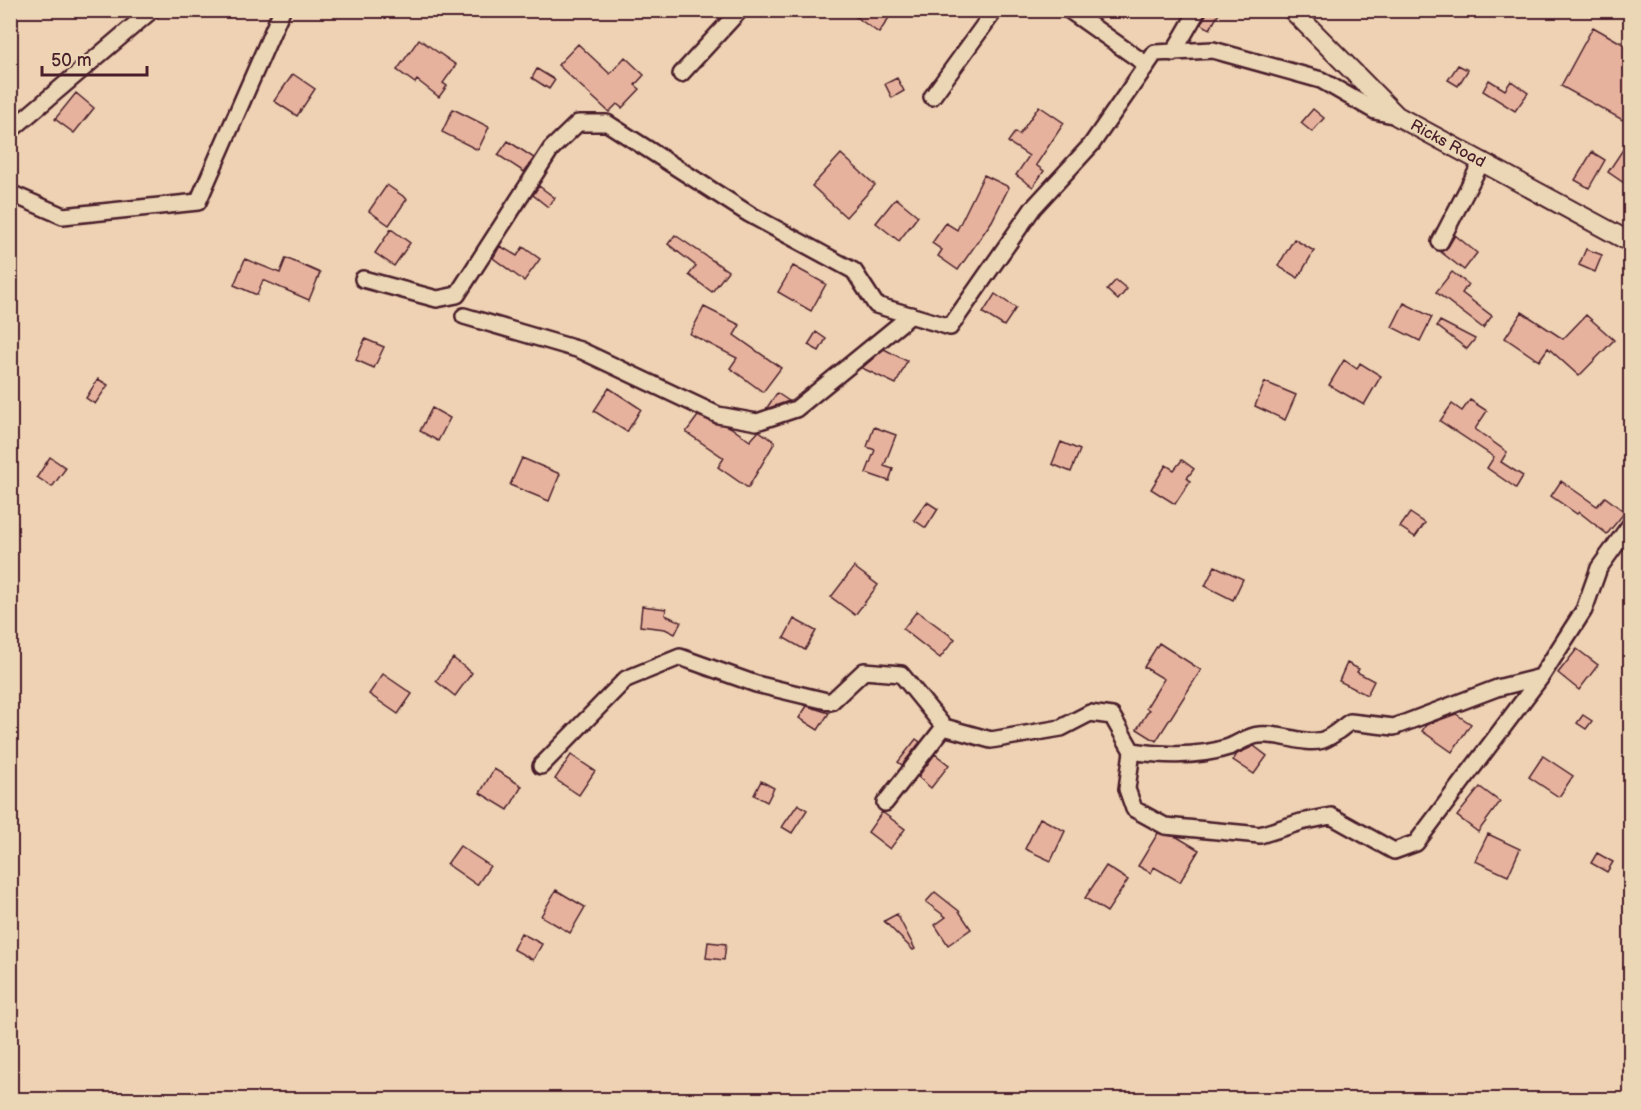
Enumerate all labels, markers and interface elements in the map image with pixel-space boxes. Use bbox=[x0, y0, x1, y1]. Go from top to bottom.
scale bar bbox=[42, 39, 147, 77]
text: 50 m bbox=[51, 50, 92, 71]
street label: Ricks Road bbox=[1407, 116, 1489, 171]

